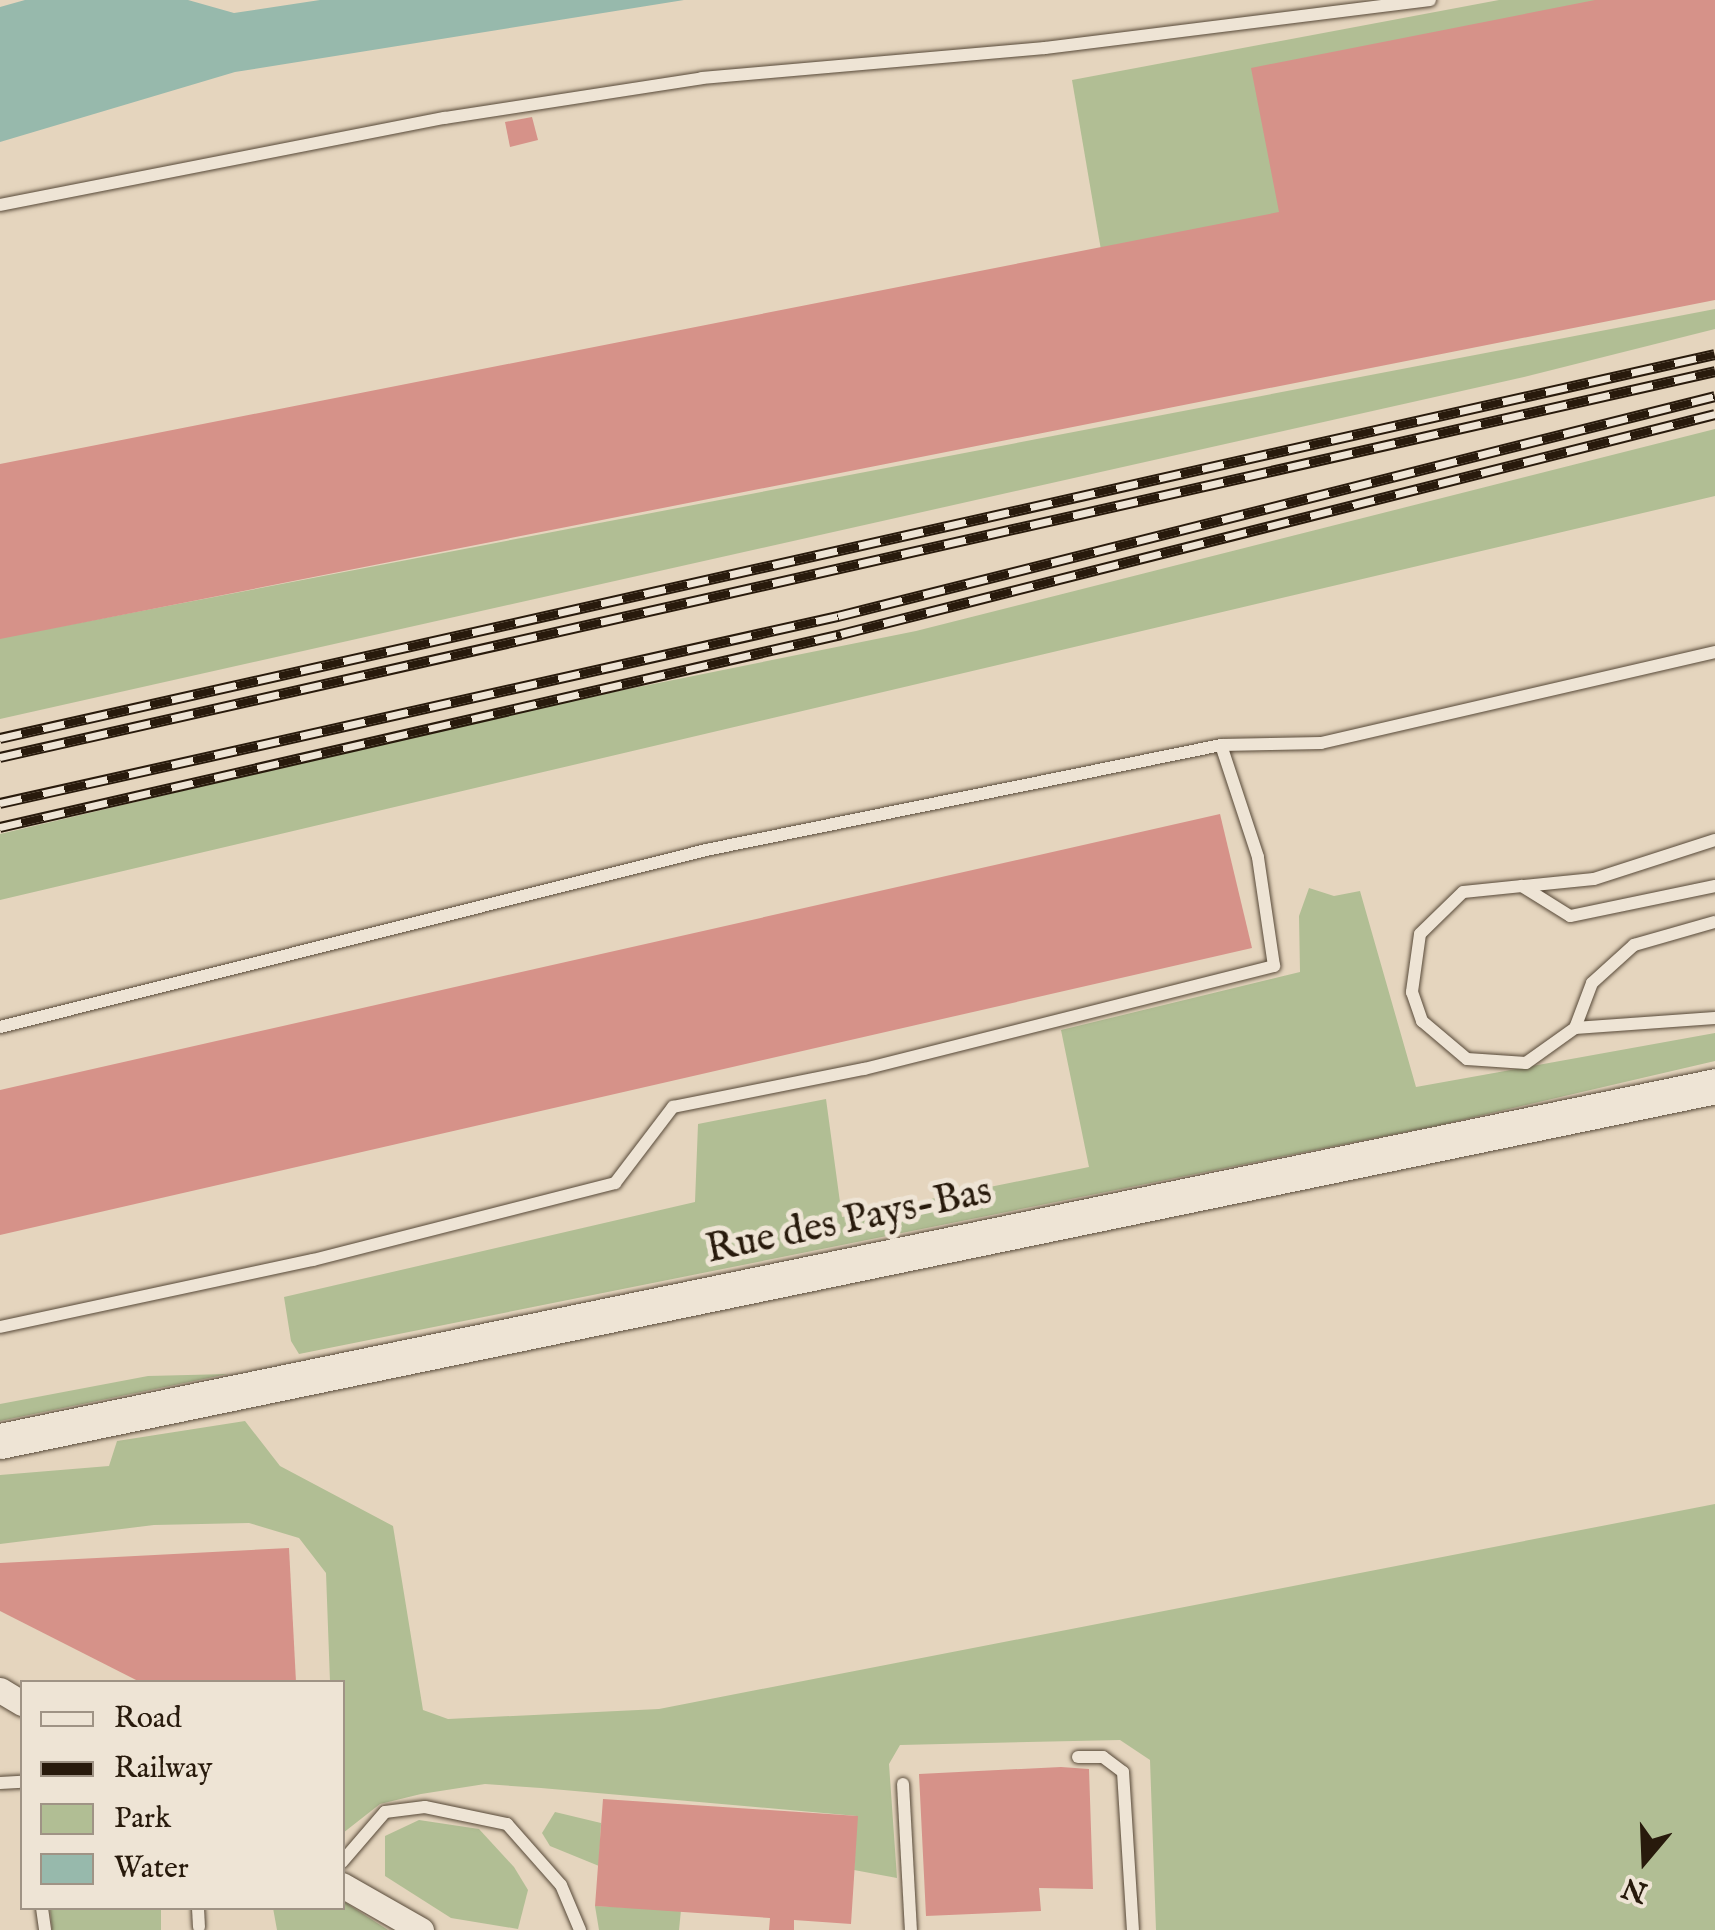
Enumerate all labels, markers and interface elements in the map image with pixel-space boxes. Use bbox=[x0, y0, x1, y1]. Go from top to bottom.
street label: Rue des Pays-Bas bbox=[702, 1168, 996, 1276]
legend bbox=[20, 1680, 345, 1910]
text: Road bbox=[114, 1700, 182, 1738]
text: Railway bbox=[114, 1750, 212, 1788]
text: Park bbox=[114, 1800, 171, 1838]
north arrow bbox=[1595, 1810, 1695, 1910]
text: Water bbox=[114, 1850, 189, 1888]
text: N bbox=[1618, 1868, 1652, 1909]

